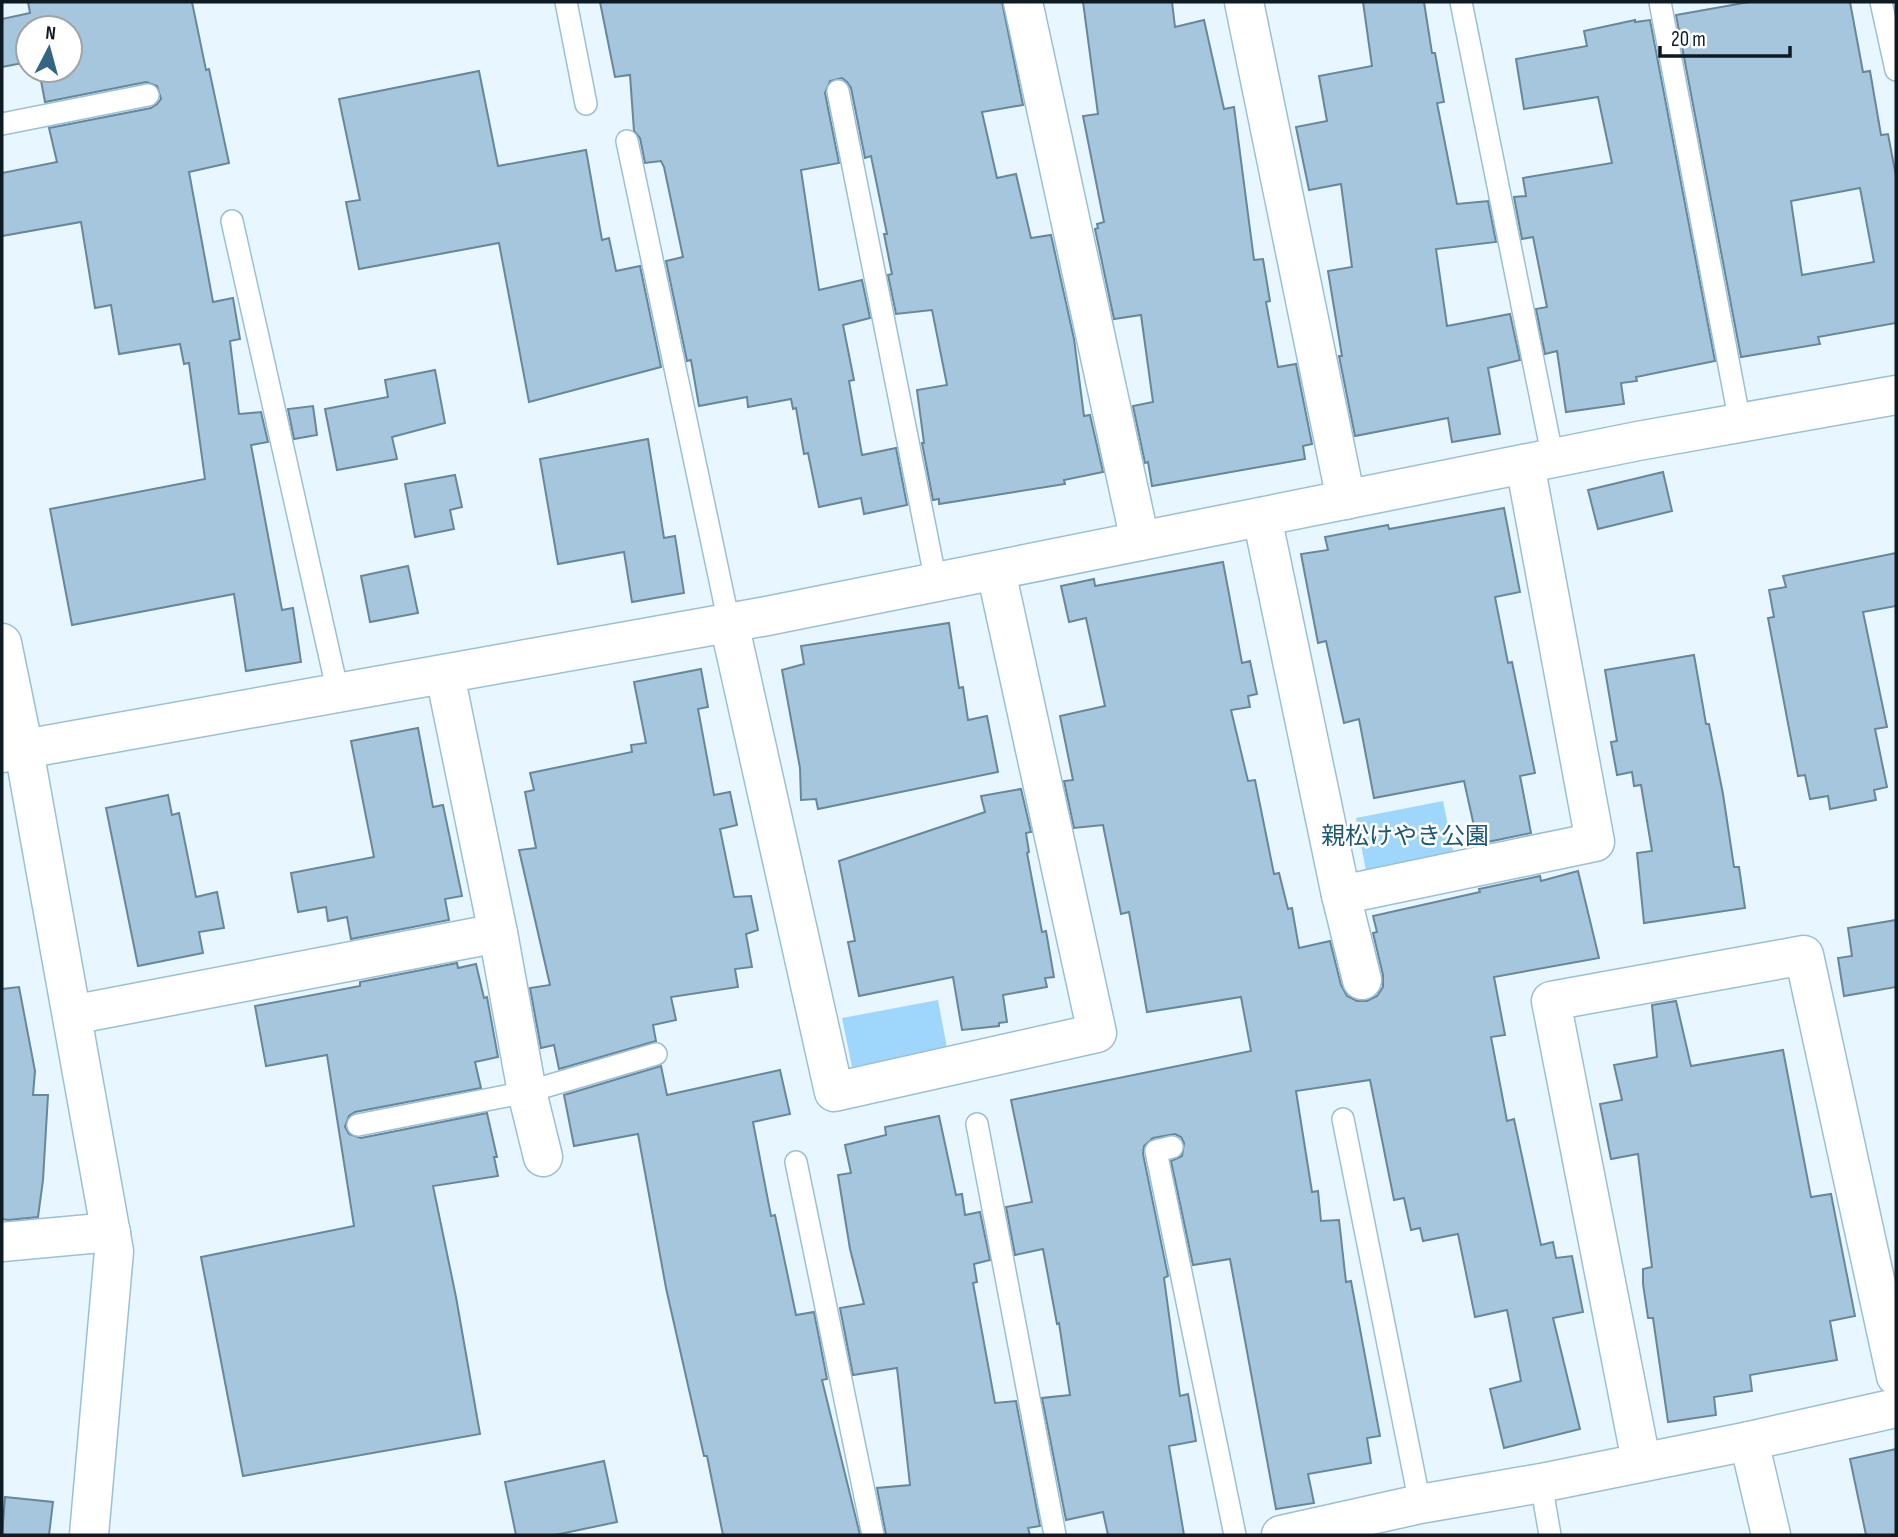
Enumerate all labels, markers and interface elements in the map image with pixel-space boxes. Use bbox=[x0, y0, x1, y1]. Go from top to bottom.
north arrow bbox=[14, 14, 84, 84]
scale bar bbox=[1660, 14, 1790, 58]
text: N bbox=[44, 22, 57, 46]
text: 20 m bbox=[1671, 27, 1706, 52]
park label: 親松けやき公園 bbox=[1321, 822, 1489, 851]

